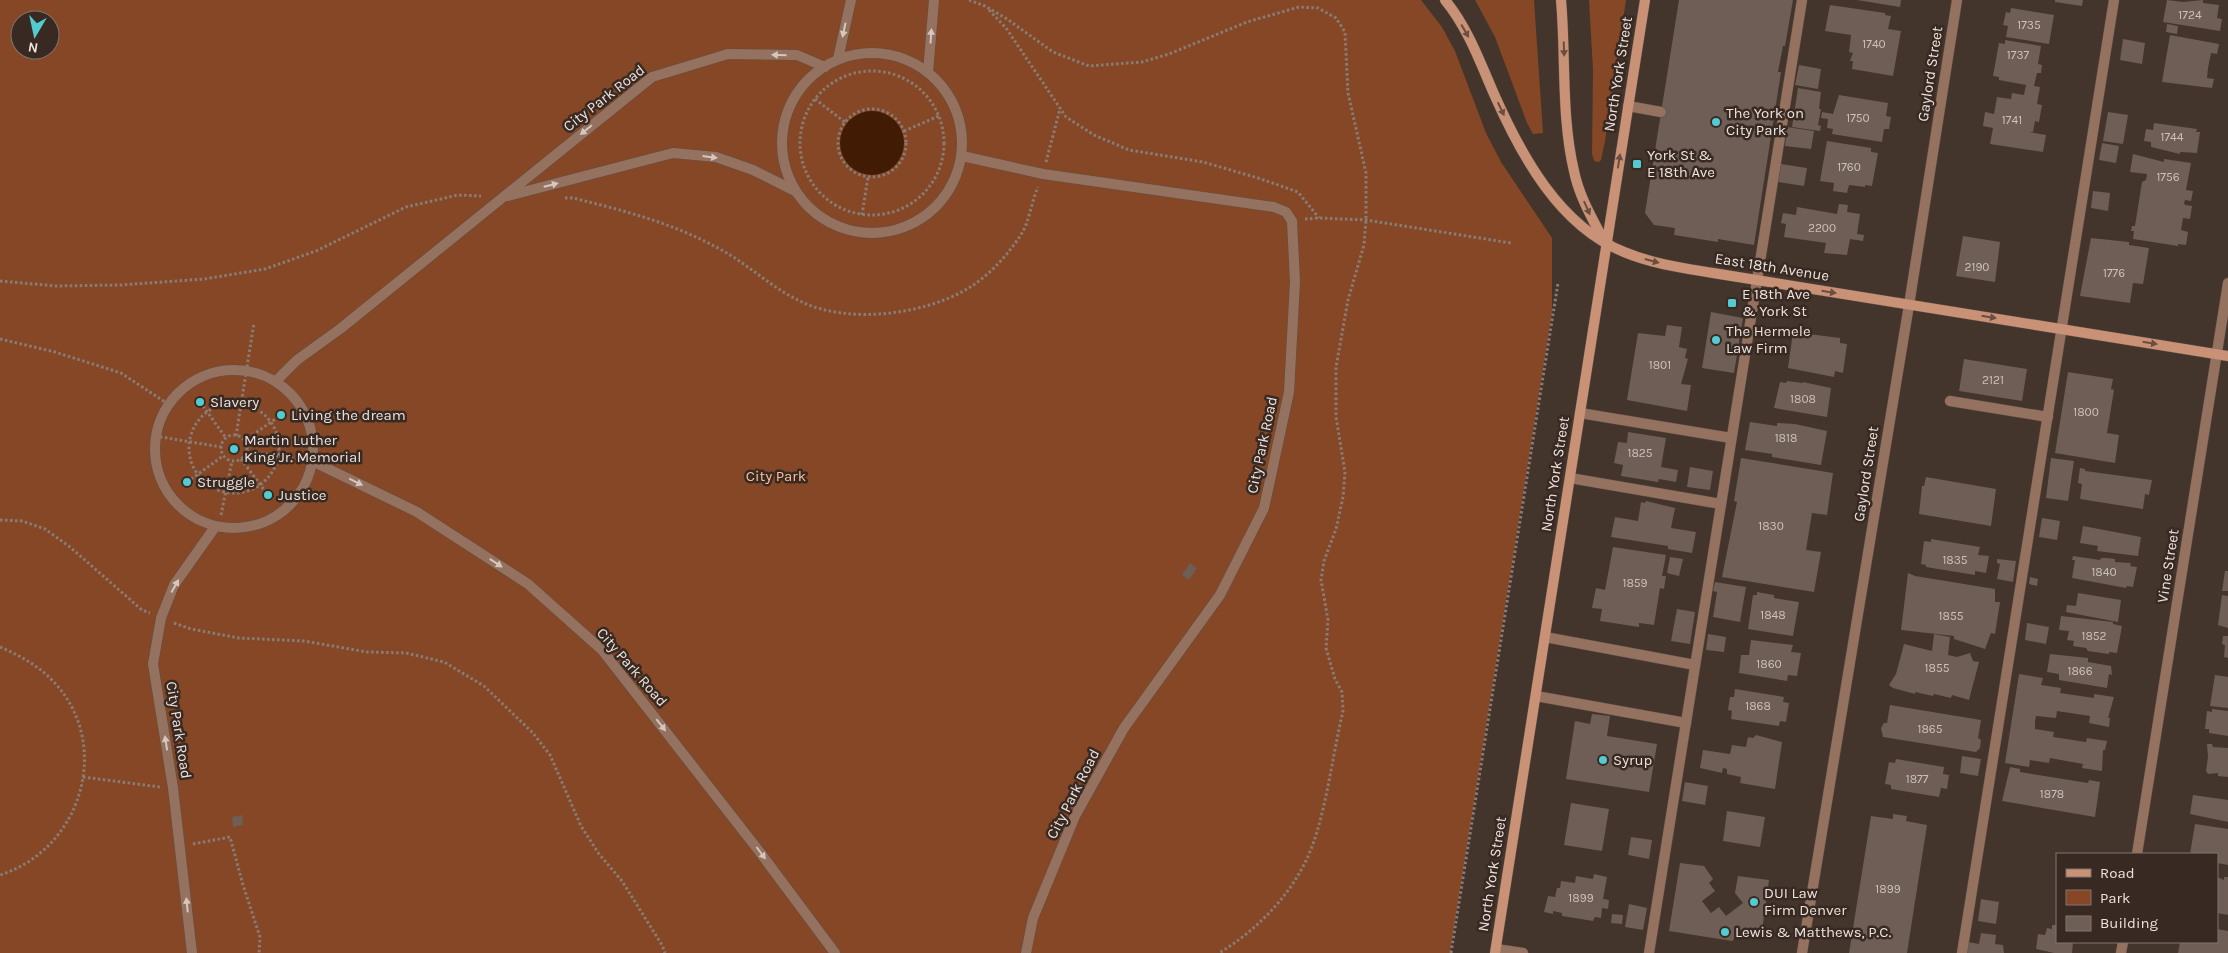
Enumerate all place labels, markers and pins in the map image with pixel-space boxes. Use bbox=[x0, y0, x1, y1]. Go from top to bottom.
place label: The York on City Park bbox=[1726, 104, 1804, 139]
marker: The York on City Park bbox=[1710, 116, 1722, 128]
place label: York St & E 18th Ave bbox=[1647, 146, 1715, 181]
marker: York St & E 18th Ave bbox=[1631, 158, 1643, 170]
place label: E 18th Ave & York St bbox=[1742, 285, 1810, 320]
marker: E 18th Ave & York St bbox=[1726, 297, 1738, 309]
place label: The Hermele Law Firm bbox=[1726, 322, 1811, 357]
marker: The Hermele Law Firm bbox=[1710, 334, 1722, 346]
place label: Slavery bbox=[210, 393, 259, 411]
marker: Slavery bbox=[194, 396, 206, 408]
place label: Living the dream bbox=[291, 406, 406, 424]
marker: Living the dream bbox=[275, 409, 287, 421]
place label: Martin Luther King Jr. Memorial bbox=[244, 431, 361, 466]
marker: Martin Luther King Jr. Memorial bbox=[228, 443, 240, 455]
place label: Struggle bbox=[197, 473, 255, 491]
marker: Struggle bbox=[181, 476, 193, 488]
place label: Justice bbox=[278, 486, 327, 504]
marker: Justice bbox=[262, 489, 274, 501]
place label: Syrup bbox=[1613, 751, 1652, 769]
marker: Syrup bbox=[1597, 754, 1609, 766]
place label: DUI Law Firm Denver bbox=[1764, 884, 1847, 919]
marker: DUI Law Firm Denver bbox=[1748, 896, 1760, 908]
place label: Lewis & Matthews, P.C. bbox=[1735, 923, 1891, 941]
marker: Lewis & Matthews, P.C. bbox=[1719, 926, 1731, 938]

